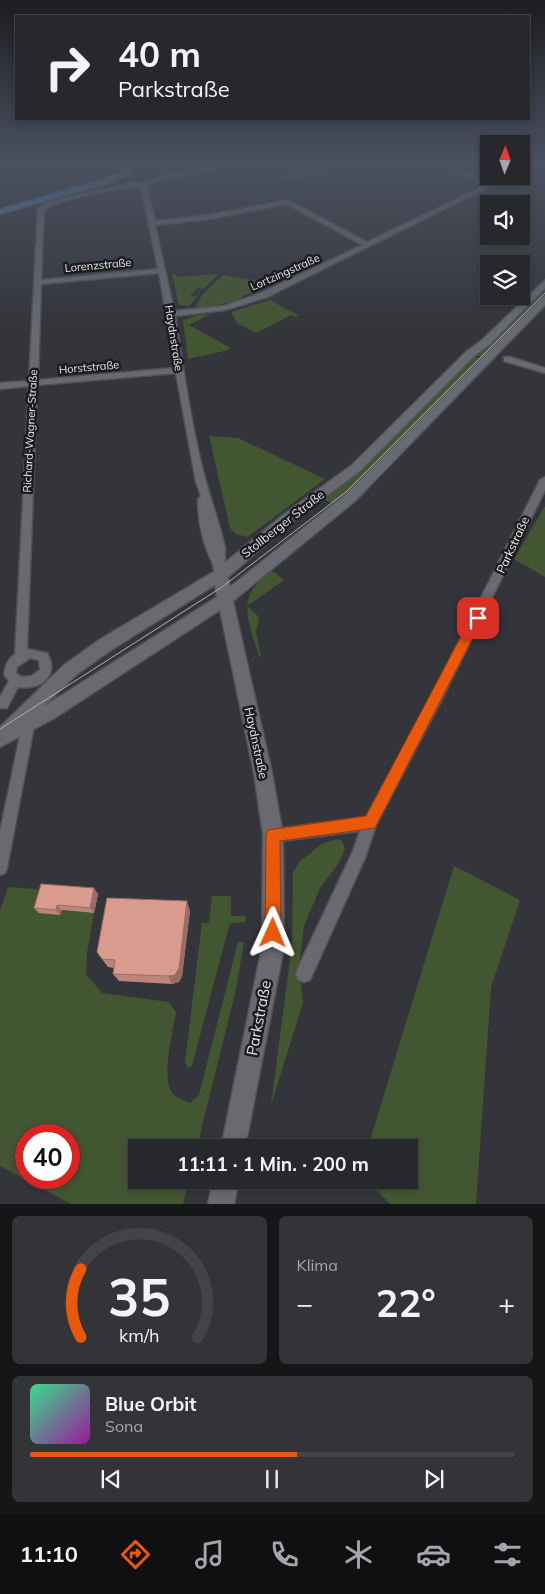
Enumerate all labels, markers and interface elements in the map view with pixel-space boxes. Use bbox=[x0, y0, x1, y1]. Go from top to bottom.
text: 40 m bbox=[118, 32, 201, 76]
icon: right bbox=[35, 35, 100, 100]
text: Parkstraße bbox=[118, 75, 230, 103]
north arrow bbox=[480, 135, 530, 185]
map controls bbox=[480, 135, 530, 305]
button: sound bbox=[480, 195, 530, 245]
street label: Lortzingstraße bbox=[248, 250, 322, 294]
street label: Lorenzstraße bbox=[64, 255, 132, 275]
button: layers bbox=[480, 255, 530, 305]
street label: Haydnstraße bbox=[162, 304, 186, 372]
street label: Horststraße bbox=[58, 357, 120, 377]
street label: Richard-Wagner-Straße bbox=[20, 369, 40, 493]
street label: Stollberger Straße bbox=[238, 487, 327, 561]
street label: Parkstraße bbox=[493, 514, 532, 576]
pin bbox=[457, 597, 499, 639]
icon: arrive bbox=[464, 604, 492, 632]
street label: Haydnstraße bbox=[242, 706, 271, 780]
position arrow bbox=[246, 906, 298, 958]
street label: Parkstraße bbox=[242, 979, 275, 1057]
speed limit sign: 40 bbox=[15, 1124, 80, 1189]
text: 11:11 · 1 Min. · 200 m bbox=[177, 1152, 369, 1176]
text: Klima bbox=[297, 1255, 338, 1275]
text: 35 bbox=[108, 1264, 170, 1329]
text: 22° bbox=[376, 1279, 436, 1327]
text: − bbox=[297, 1286, 313, 1321]
text: + bbox=[498, 1286, 515, 1321]
text: km/h bbox=[119, 1324, 159, 1346]
text: Blue Orbit bbox=[105, 1392, 196, 1416]
text: Sona bbox=[105, 1416, 143, 1436]
icon: previous bbox=[97, 1465, 125, 1493]
icon: pause bbox=[258, 1465, 286, 1493]
icon: next bbox=[420, 1465, 448, 1493]
icon: directions bbox=[118, 1537, 153, 1572]
icon: music bbox=[192, 1537, 227, 1572]
icon: phone bbox=[267, 1537, 302, 1572]
icon: climate bbox=[341, 1537, 376, 1572]
icon: car bbox=[416, 1537, 451, 1572]
icon: filters bbox=[490, 1537, 525, 1572]
text: 11:10 bbox=[20, 1540, 78, 1568]

